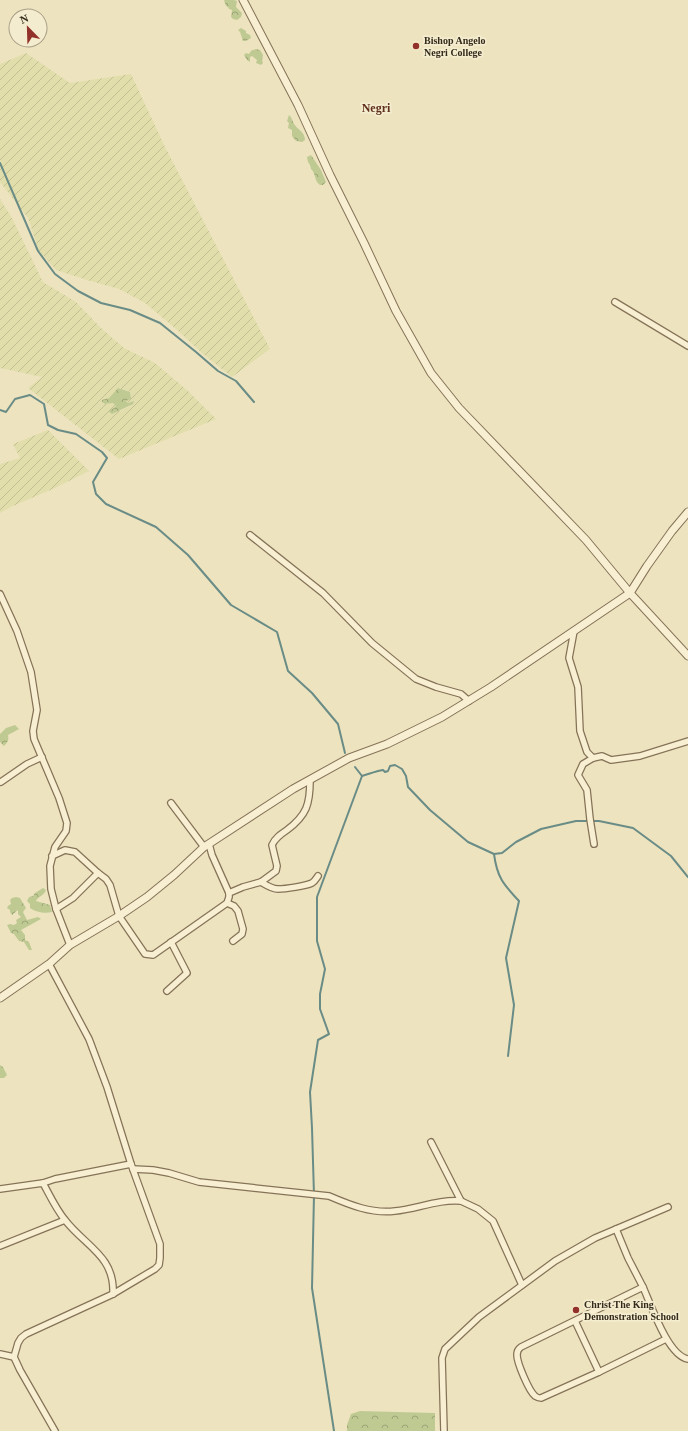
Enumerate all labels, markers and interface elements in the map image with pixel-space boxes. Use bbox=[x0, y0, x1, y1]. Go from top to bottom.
north arrow bbox=[8, 8, 48, 48]
text: N bbox=[18, 12, 30, 26]
place label: Bishop Angelo Negri College bbox=[424, 35, 485, 58]
marker: Bishop Angelo Negri College bbox=[411, 41, 421, 51]
district label: Negri bbox=[362, 101, 391, 115]
place label: Christ The King Demonstration School bbox=[584, 1299, 679, 1322]
marker: Christ The King Demonstration School bbox=[571, 1305, 581, 1315]

